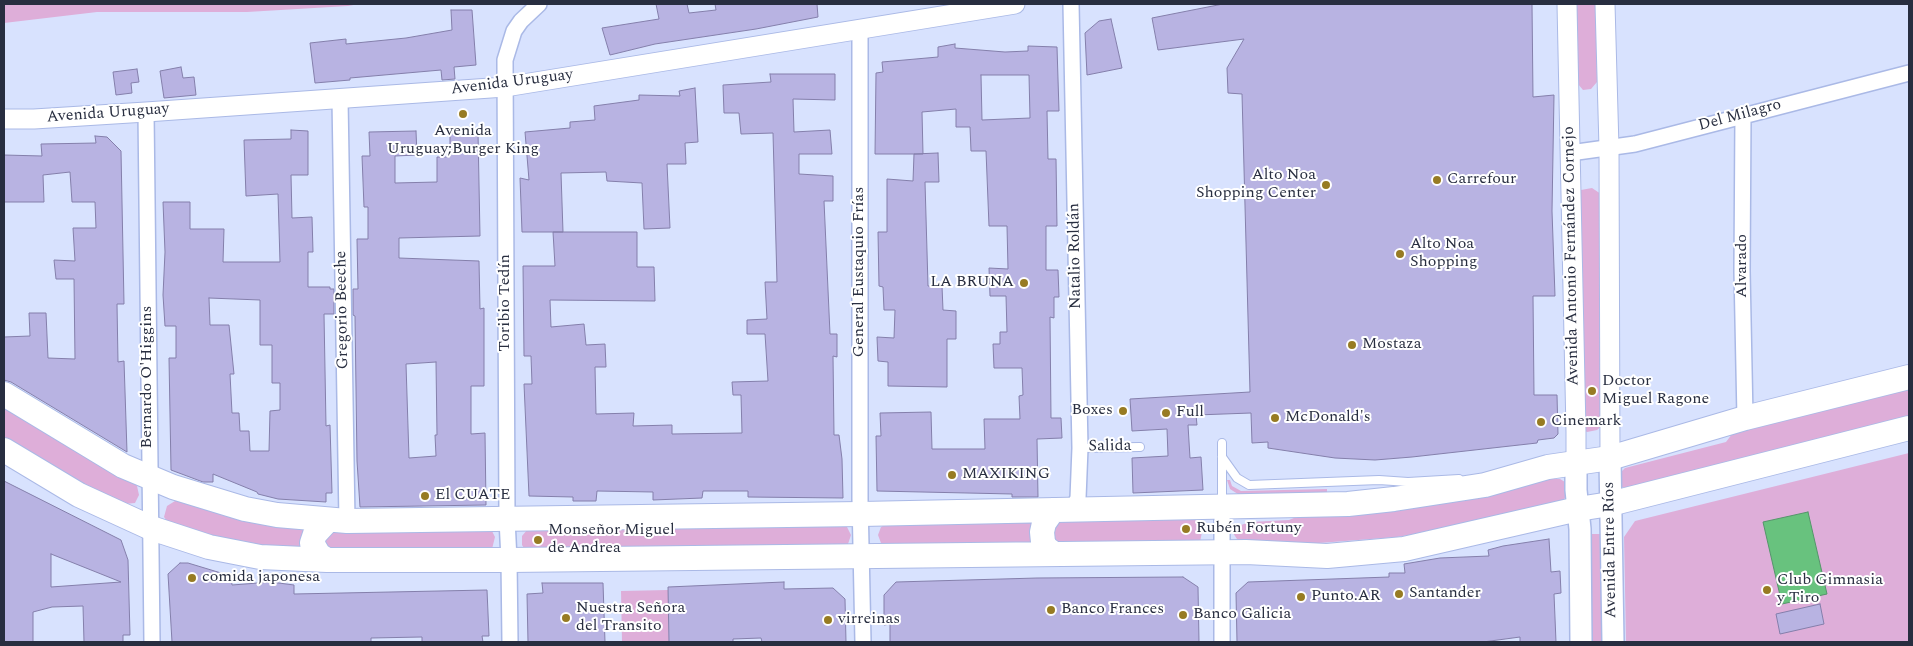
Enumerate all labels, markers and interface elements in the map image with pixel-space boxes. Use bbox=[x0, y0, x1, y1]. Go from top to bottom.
street label: Avenida Uruguay bbox=[450, 66, 574, 100]
street label: Del Milagro bbox=[1696, 96, 1784, 136]
street label: Avenida Uruguay bbox=[46, 100, 170, 128]
marker: Avenida Uruguay;Burger King bbox=[457, 108, 469, 120]
place label: Avenida Uruguay;Burger King bbox=[387, 122, 539, 160]
street label: Avenida Antonio Fernández Cornejo bbox=[1560, 126, 1584, 386]
place label: Alto Noa Shopping Center bbox=[1196, 166, 1316, 204]
place label: Carrefour bbox=[1447, 170, 1516, 190]
marker: Carrefour bbox=[1431, 174, 1443, 186]
marker: Alto Noa Shopping Center bbox=[1320, 179, 1332, 191]
street label: General Eustaquio Frías bbox=[850, 187, 870, 357]
street label: Natalio Roldán bbox=[1065, 203, 1087, 309]
street label: Alvarado bbox=[1733, 234, 1753, 298]
place label: Alto Noa Shopping bbox=[1410, 235, 1478, 273]
marker: Alto Noa Shopping bbox=[1394, 248, 1406, 260]
street label: Gregorio Beeche bbox=[332, 251, 354, 369]
street label: Toribio Tedín bbox=[496, 254, 516, 352]
place label: LA BRUNA bbox=[930, 273, 1014, 293]
marker: LA BRUNA bbox=[1018, 277, 1030, 289]
street label: Bernardo O'Higgins bbox=[138, 305, 158, 449]
place label: Mostaza bbox=[1362, 335, 1422, 355]
marker: Mostaza bbox=[1346, 339, 1358, 351]
place label: Doctor Miguel Ragone bbox=[1602, 372, 1709, 410]
marker: Doctor Miguel Ragone bbox=[1586, 385, 1598, 397]
place label: Boxes bbox=[1071, 401, 1113, 421]
place label: Full bbox=[1176, 403, 1204, 423]
marker: Boxes bbox=[1117, 405, 1129, 417]
marker: Full bbox=[1160, 407, 1172, 419]
place label: McDonald's bbox=[1285, 408, 1371, 428]
marker: McDonald's bbox=[1269, 412, 1281, 424]
place label: Cinemark bbox=[1551, 412, 1621, 432]
marker: Cinemark bbox=[1535, 416, 1547, 428]
street label: Salida bbox=[1088, 437, 1132, 457]
place label: MAXIKING bbox=[962, 465, 1050, 485]
marker: MAXIKING bbox=[946, 469, 958, 481]
street label: Avenida Entre Ríos bbox=[1600, 482, 1622, 618]
place label: El CUATE bbox=[435, 486, 510, 506]
marker: El CUATE bbox=[419, 490, 431, 502]
place label: Rubén Fortuny bbox=[1196, 519, 1301, 539]
place label: Monseñor Miguel de Andrea bbox=[548, 521, 675, 559]
marker: Rubén Fortuny bbox=[1180, 523, 1192, 535]
marker: Monseñor Miguel de Andrea bbox=[532, 534, 544, 546]
place label: comida japonesa bbox=[202, 568, 320, 588]
place label: Club Gimnasia y Tiro bbox=[1777, 571, 1883, 609]
marker: comida japonesa bbox=[186, 572, 198, 584]
place label: Santander bbox=[1409, 584, 1481, 604]
marker: Club Gimnasia y Tiro bbox=[1761, 584, 1773, 596]
place label: Punto.AR bbox=[1311, 587, 1380, 607]
marker: Santander bbox=[1393, 588, 1405, 600]
marker: Punto.AR bbox=[1295, 591, 1307, 603]
place label: Nuestra Señora del Transito bbox=[576, 599, 685, 637]
place label: Banco Frances bbox=[1061, 600, 1164, 620]
marker: Banco Frances bbox=[1045, 604, 1057, 616]
place label: Banco Galicia bbox=[1193, 605, 1291, 625]
marker: Banco Galicia bbox=[1177, 609, 1189, 621]
place label: virreinas bbox=[838, 610, 900, 630]
marker: Nuestra Señora del Transito bbox=[560, 612, 572, 624]
marker: virreinas bbox=[822, 614, 834, 626]

